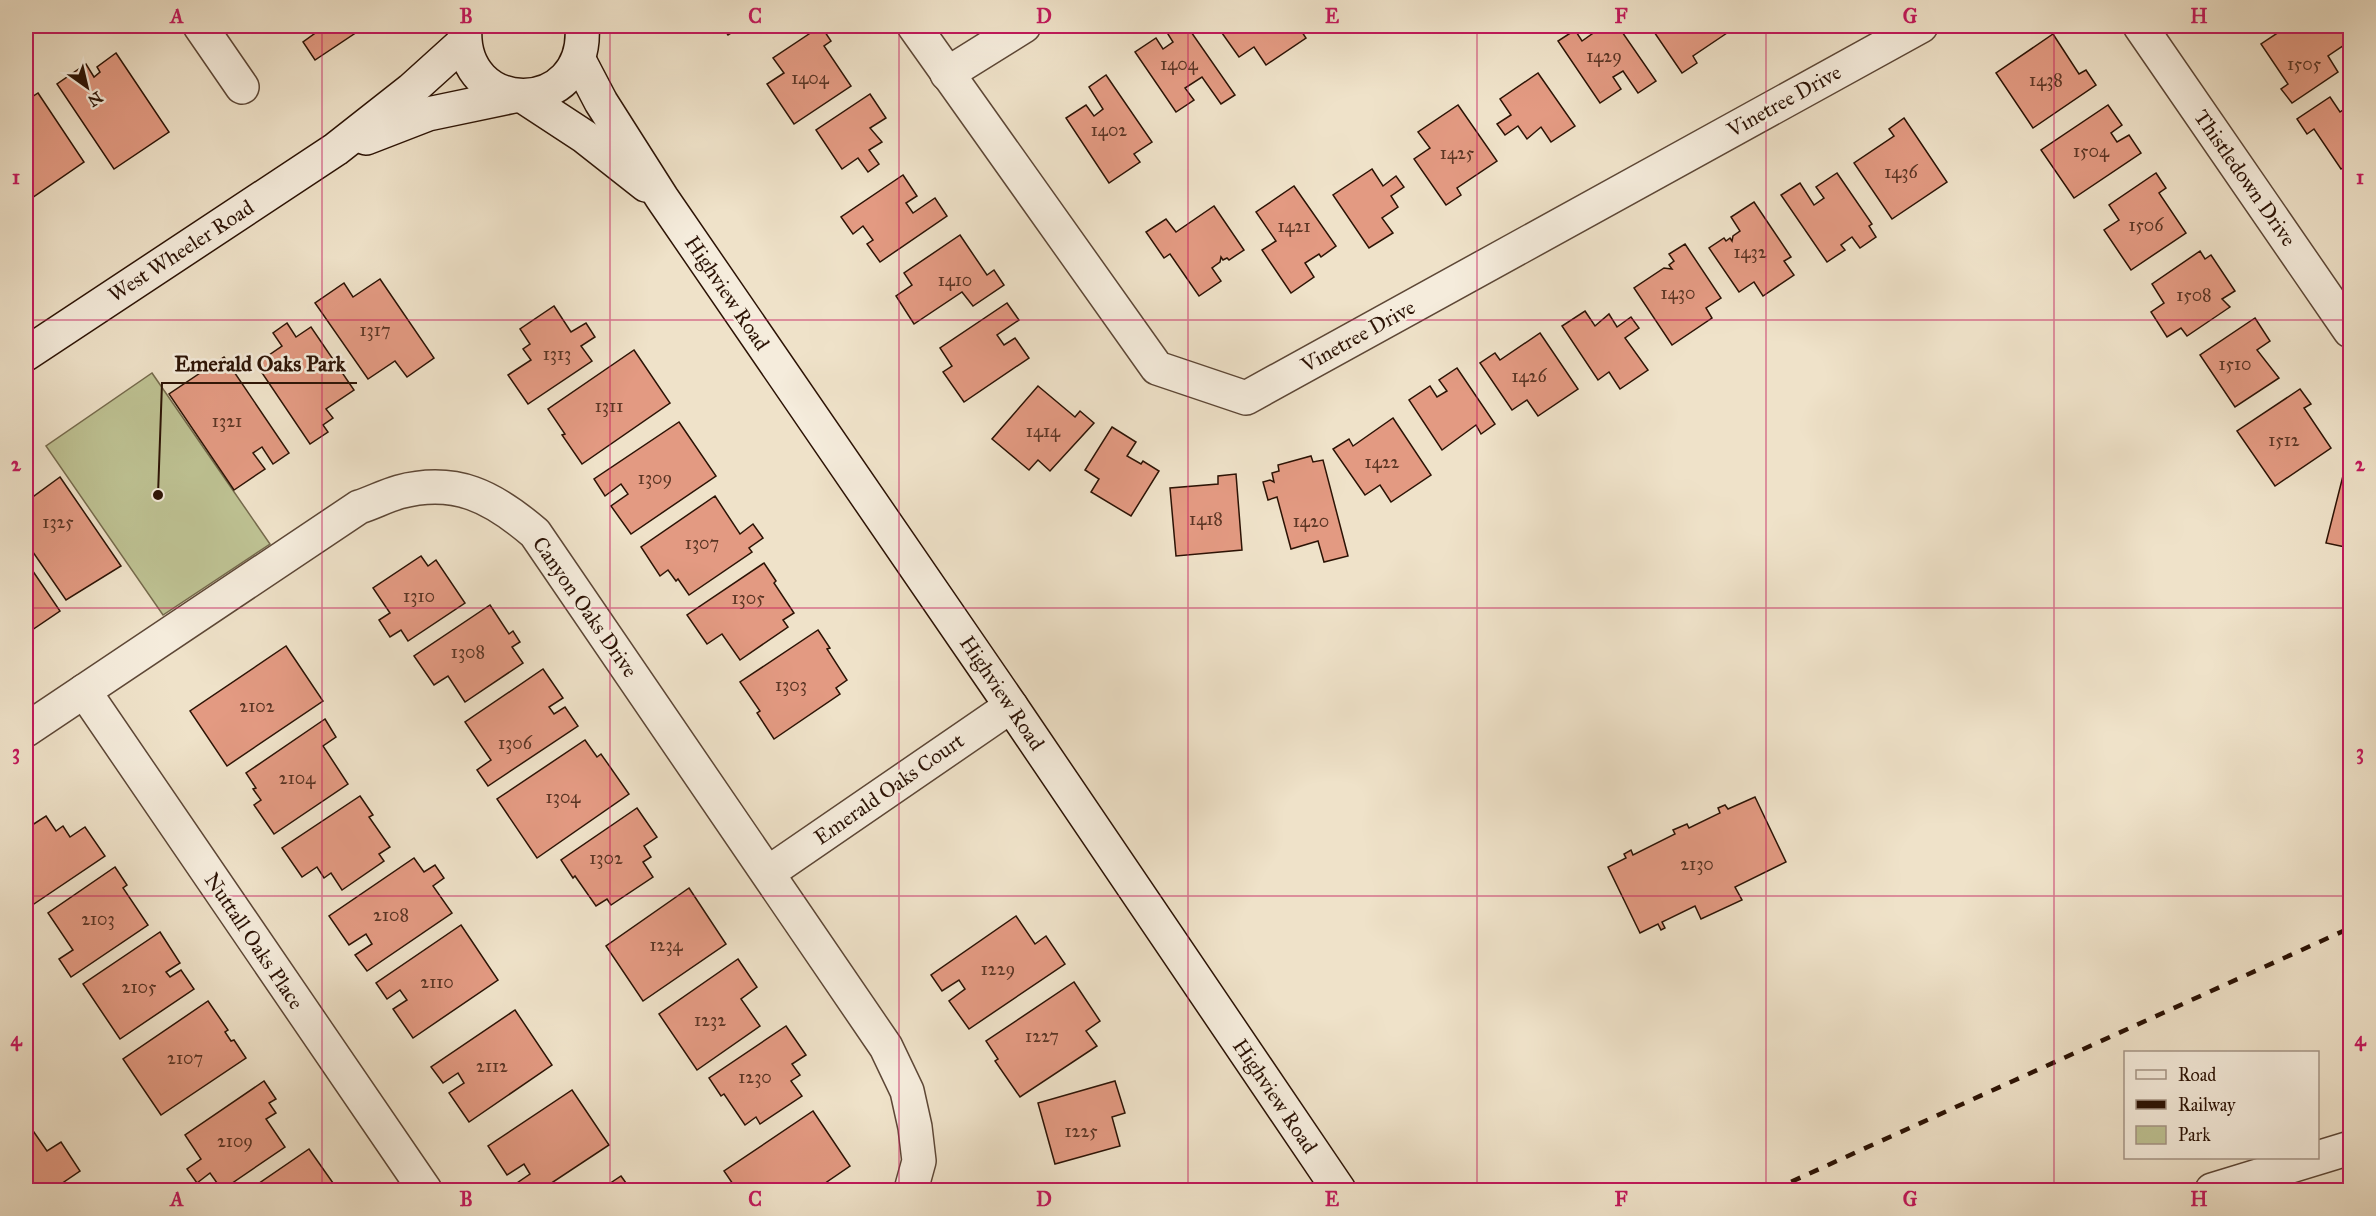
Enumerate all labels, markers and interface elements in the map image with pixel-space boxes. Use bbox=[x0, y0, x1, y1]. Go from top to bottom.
text: A bbox=[168, 4, 184, 28]
text: B bbox=[459, 4, 473, 28]
text: C bbox=[748, 4, 762, 28]
text: D bbox=[1036, 4, 1052, 28]
text: E bbox=[1325, 4, 1340, 28]
text: F bbox=[1614, 4, 1628, 28]
text: G bbox=[1903, 4, 1918, 28]
text: H bbox=[2190, 4, 2208, 28]
house number: 1429 bbox=[1586, 45, 1622, 67]
house number: 1404 bbox=[1160, 53, 1199, 75]
house number: 1505 bbox=[2287, 53, 2322, 75]
north arrow bbox=[57, 57, 117, 117]
street label: Vinetree Drive bbox=[1722, 59, 1846, 143]
house number: 1404 bbox=[791, 67, 830, 89]
house number: 1438 bbox=[2029, 69, 2063, 91]
text: N bbox=[84, 87, 106, 111]
street label: Thistledown Drive bbox=[2188, 105, 2302, 251]
house number: 1402 bbox=[1091, 119, 1127, 141]
house number: 1504 bbox=[2073, 140, 2110, 162]
house number: 1425 bbox=[1440, 142, 1475, 164]
house number: 1436 bbox=[1884, 161, 1919, 183]
text: 1 bbox=[12, 165, 20, 189]
text: 1 bbox=[2356, 165, 2364, 189]
street label: West Wheeler Road bbox=[103, 194, 259, 308]
house number: 1506 bbox=[2128, 214, 2164, 236]
house number: 1421 bbox=[1277, 215, 1311, 237]
street label: Highview Road bbox=[679, 231, 775, 356]
house number: 1432 bbox=[1733, 241, 1767, 263]
house number: 1410 bbox=[938, 269, 972, 291]
house number: 1430 bbox=[1661, 282, 1695, 304]
house number: 1508 bbox=[2176, 284, 2212, 306]
street label: Vinetree Drive bbox=[1296, 294, 1420, 378]
house number: 1317 bbox=[359, 319, 391, 341]
callout: Emerald Oaks Park bbox=[162, 343, 357, 383]
house number: 1313 bbox=[543, 343, 571, 365]
text: Emerald Oaks Park bbox=[174, 350, 346, 377]
house number: 1510 bbox=[2219, 353, 2251, 375]
house number: 1426 bbox=[1511, 365, 1547, 387]
house number: 1311 bbox=[595, 395, 623, 417]
house number: 1321 bbox=[212, 410, 242, 432]
house number: 1414 bbox=[1026, 420, 1061, 442]
house number: 1512 bbox=[2268, 429, 2300, 451]
house number: 1422 bbox=[1365, 451, 1400, 473]
text: 2 bbox=[11, 452, 22, 476]
text: 2 bbox=[2355, 452, 2366, 476]
house number: 1309 bbox=[638, 467, 672, 489]
house number: 1418 bbox=[1189, 508, 1223, 530]
house number: 1420 bbox=[1293, 510, 1329, 532]
house number: 1325 bbox=[42, 511, 74, 533]
street label: Canyon Oaks Drive bbox=[527, 532, 643, 683]
house number: 1307 bbox=[685, 532, 719, 554]
house number: 1310 bbox=[403, 585, 435, 607]
house number: 1305 bbox=[731, 587, 765, 609]
street label: Highview Road bbox=[954, 631, 1050, 756]
house number: 1308 bbox=[451, 641, 485, 663]
house number: 1303 bbox=[775, 674, 807, 696]
house number: 2102 bbox=[239, 695, 275, 717]
street label: Emerald Oaks Court bbox=[809, 727, 969, 850]
house number: 1306 bbox=[498, 732, 533, 754]
text: 3 bbox=[12, 740, 20, 765]
text: 3 bbox=[2356, 740, 2364, 765]
house number: 2104 bbox=[279, 767, 316, 789]
house number: 1304 bbox=[546, 786, 581, 808]
house number: 1302 bbox=[589, 847, 623, 869]
house number: 2130 bbox=[1680, 853, 1714, 875]
street label: Nuttall Oaks Place bbox=[199, 868, 309, 1014]
house number: 2108 bbox=[373, 904, 409, 926]
house number: 2103 bbox=[81, 908, 115, 930]
house number: 1234 bbox=[649, 934, 684, 956]
house number: 1229 bbox=[981, 958, 1015, 980]
house number: 2110 bbox=[420, 971, 454, 993]
house number: 2105 bbox=[122, 976, 157, 998]
house number: 1232 bbox=[694, 1009, 726, 1031]
house number: 1227 bbox=[1025, 1025, 1059, 1047]
text: 4 bbox=[10, 1027, 22, 1052]
text: 4 bbox=[2354, 1027, 2366, 1052]
street label: Highview Road bbox=[1227, 1034, 1323, 1159]
house number: 2107 bbox=[167, 1047, 203, 1069]
legend bbox=[2124, 1051, 2319, 1159]
house number: 2112 bbox=[476, 1055, 508, 1077]
text: Road bbox=[2178, 1064, 2216, 1086]
house number: 1230 bbox=[738, 1066, 772, 1088]
text: Railway bbox=[2178, 1094, 2236, 1116]
house number: 1225 bbox=[1064, 1120, 1098, 1142]
text: Park bbox=[2178, 1124, 2211, 1146]
house number: 2109 bbox=[217, 1130, 253, 1152]
text: A bbox=[168, 1187, 184, 1211]
text: B bbox=[459, 1187, 473, 1211]
text: C bbox=[748, 1187, 762, 1211]
text: D bbox=[1036, 1187, 1052, 1211]
text: E bbox=[1325, 1187, 1340, 1211]
text: F bbox=[1614, 1187, 1628, 1211]
text: G bbox=[1903, 1187, 1918, 1211]
text: H bbox=[2190, 1187, 2208, 1211]

